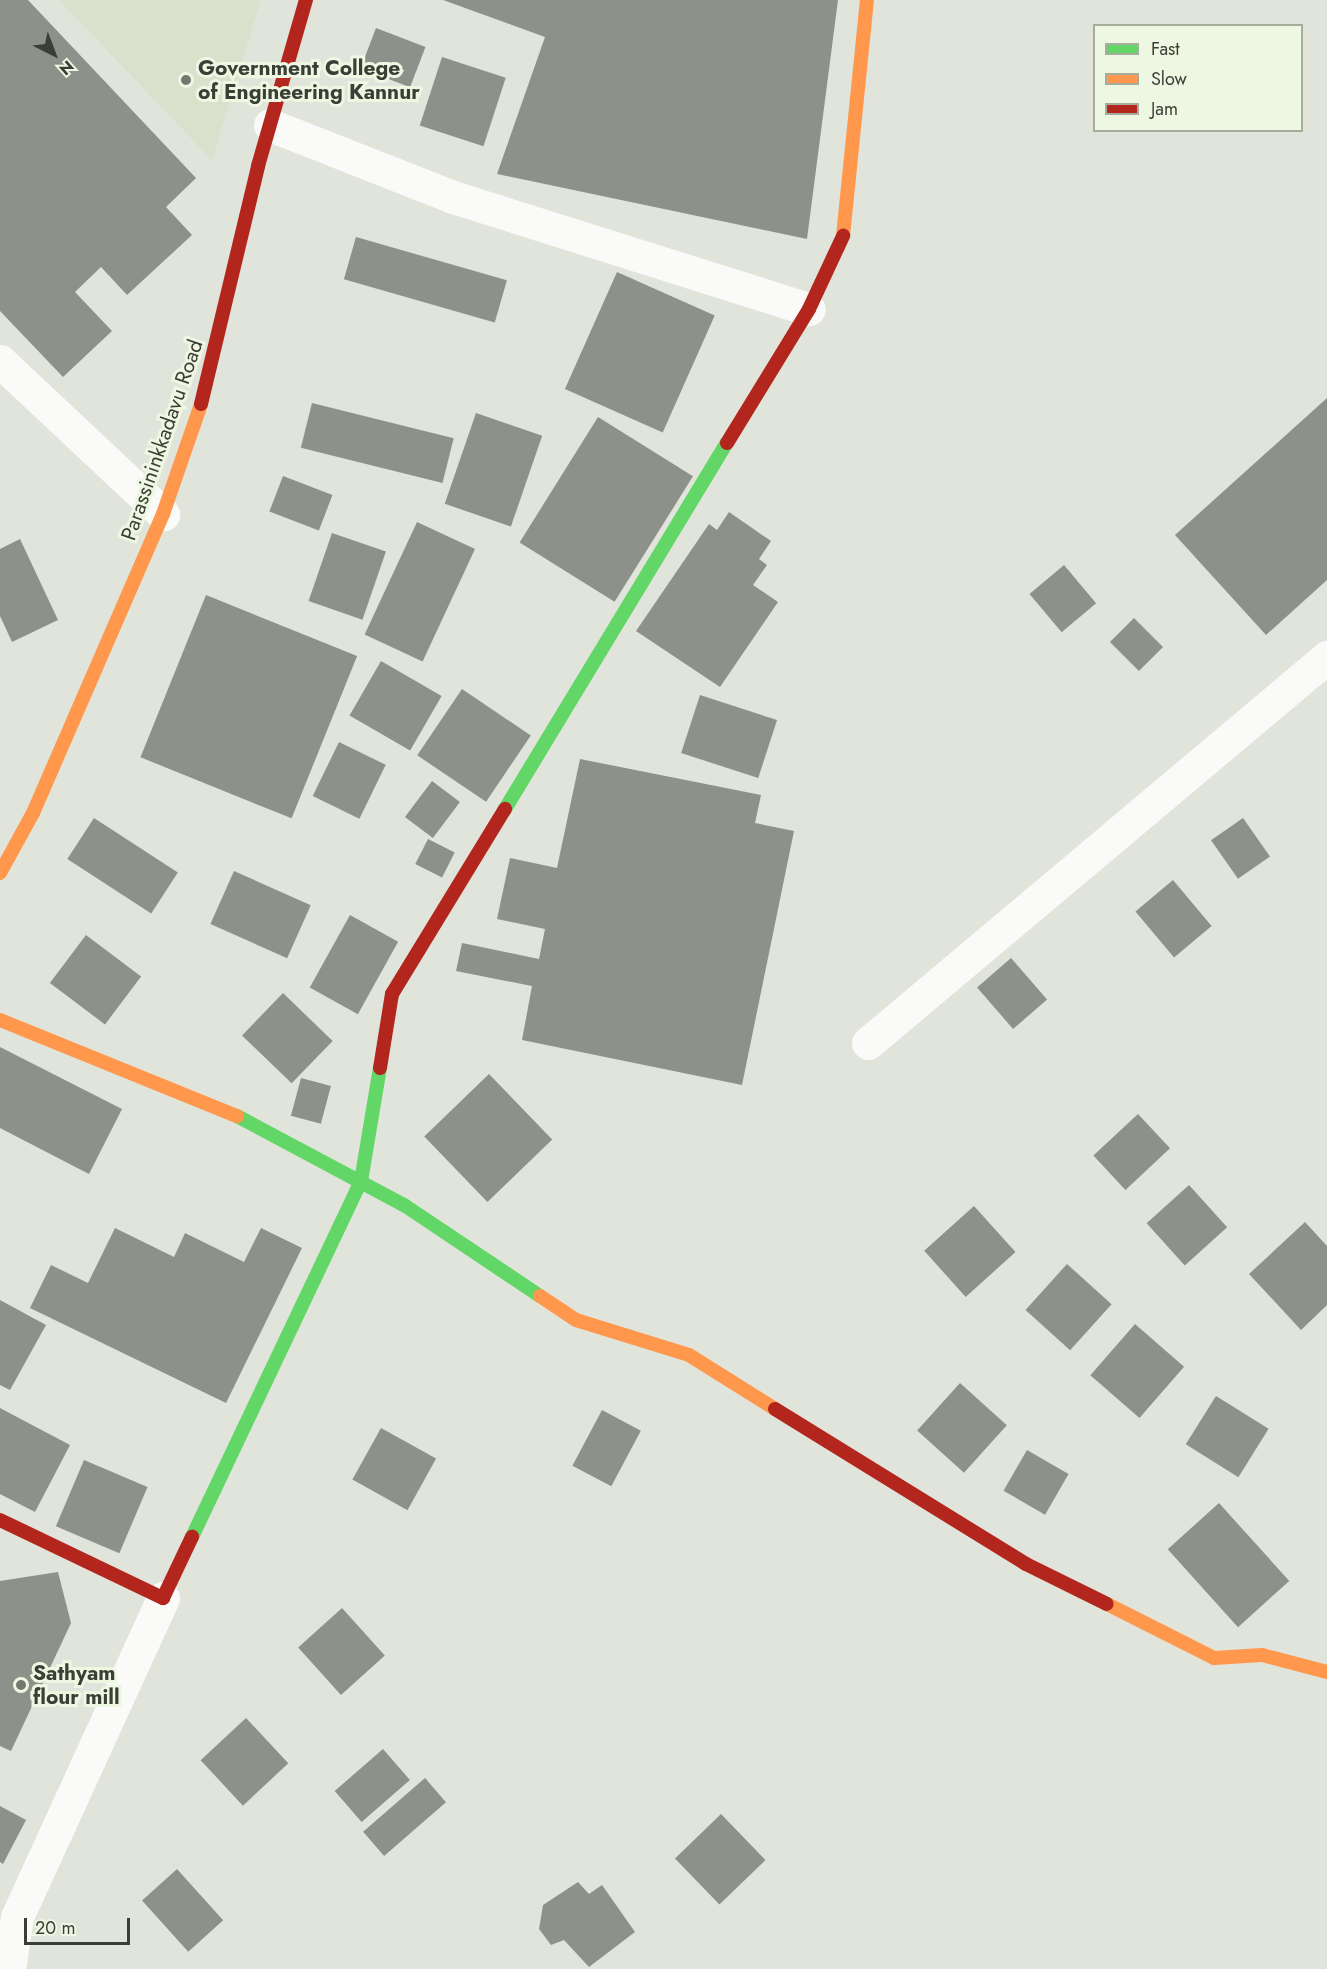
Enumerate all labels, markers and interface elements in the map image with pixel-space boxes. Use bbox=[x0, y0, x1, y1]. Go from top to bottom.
north arrow bbox=[24, 24, 84, 84]
legend bbox=[1093, 24, 1303, 132]
text: Fast bbox=[1151, 36, 1180, 62]
text: N bbox=[54, 55, 79, 81]
place label: Government College of Engineering Kannur bbox=[198, 55, 420, 105]
text: Slow bbox=[1151, 66, 1187, 92]
marker: Government College of Engineering Kannur bbox=[179, 73, 193, 87]
text: Jam bbox=[1151, 96, 1178, 122]
street label: Parassininkkadavu Road bbox=[116, 336, 208, 544]
place label: Sathyam flour mill bbox=[33, 1660, 120, 1710]
marker: Sathyam flour mill bbox=[14, 1678, 28, 1692]
scale bar bbox=[27, 1906, 134, 1944]
text: 20 m bbox=[35, 1915, 75, 1941]

